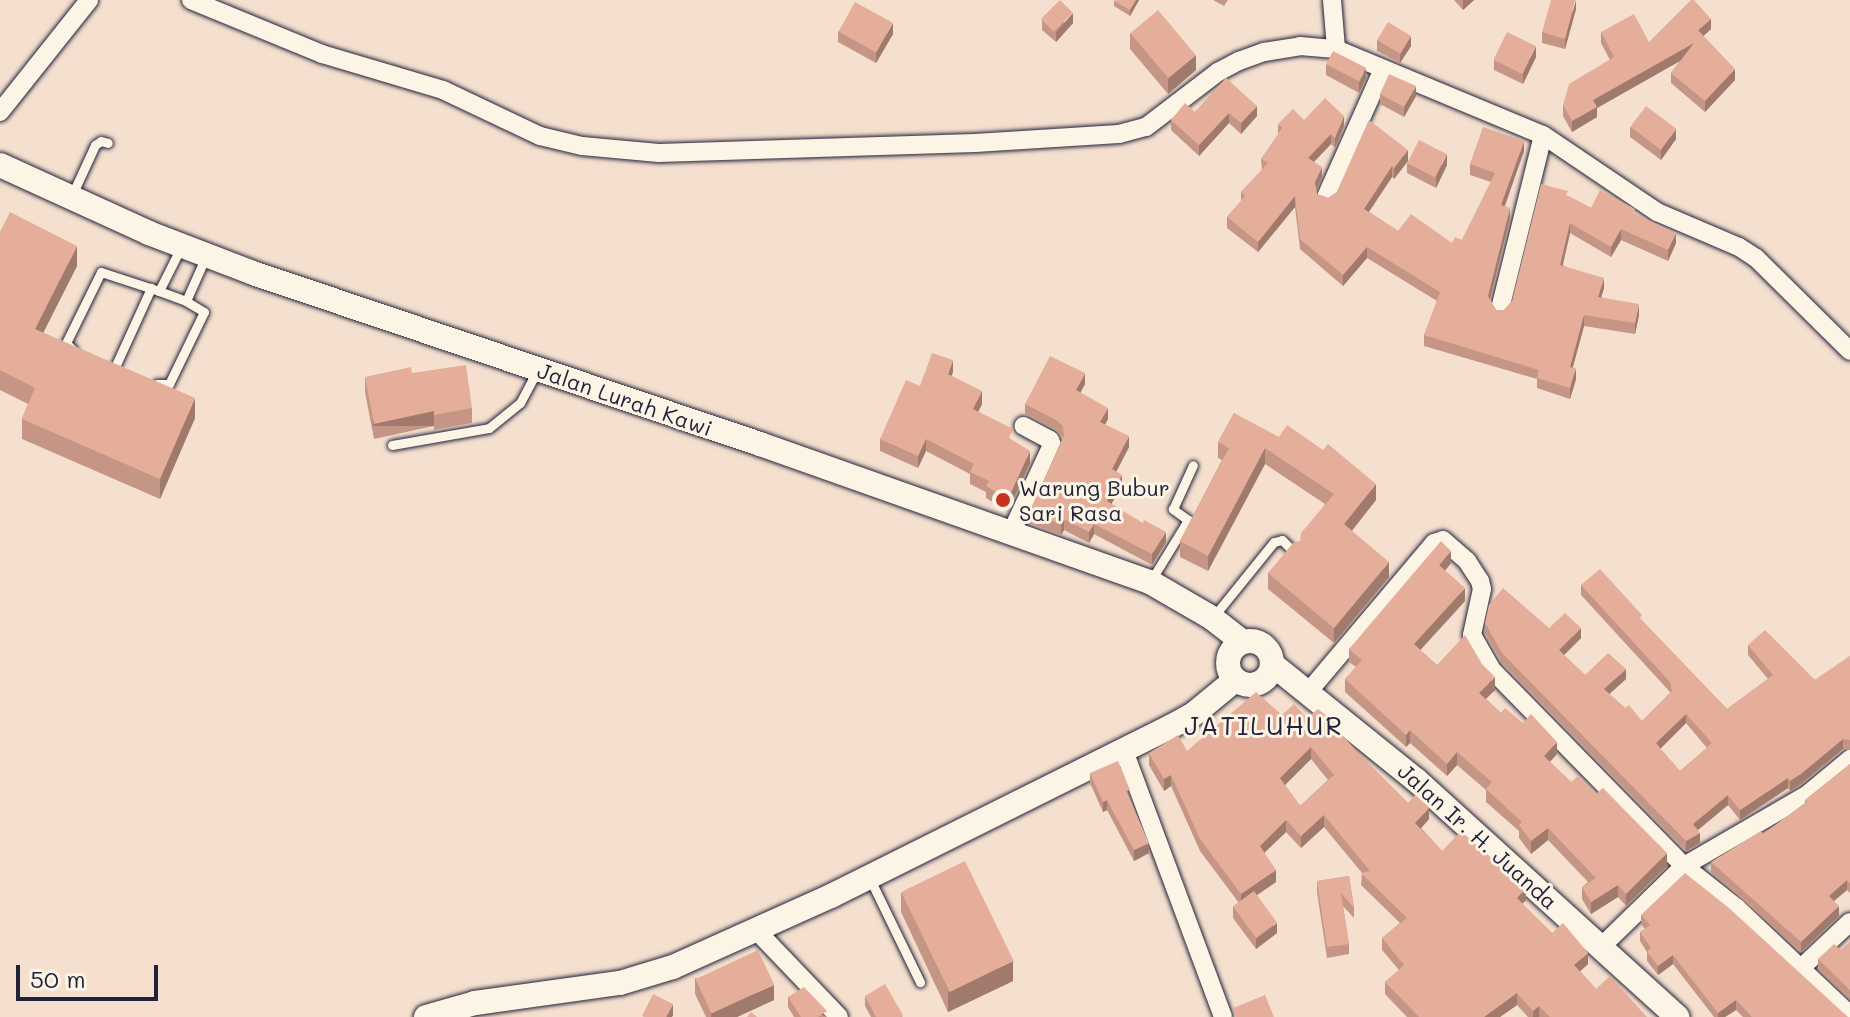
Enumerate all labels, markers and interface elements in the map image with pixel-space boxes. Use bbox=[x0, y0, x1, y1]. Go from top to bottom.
street label: Jalan Lurah Kawi bbox=[534, 357, 716, 441]
place label: Warung Bubur Sari Rasa bbox=[1019, 474, 1170, 526]
marker: Warung Bubur Sari Rasa bbox=[994, 491, 1012, 509]
district label: JATILUHUR bbox=[1184, 710, 1344, 742]
street label: Jalan Ir. H. Juanda bbox=[1393, 757, 1563, 915]
scale bar bbox=[20, 949, 162, 999]
text: 50 m bbox=[30, 963, 86, 994]

